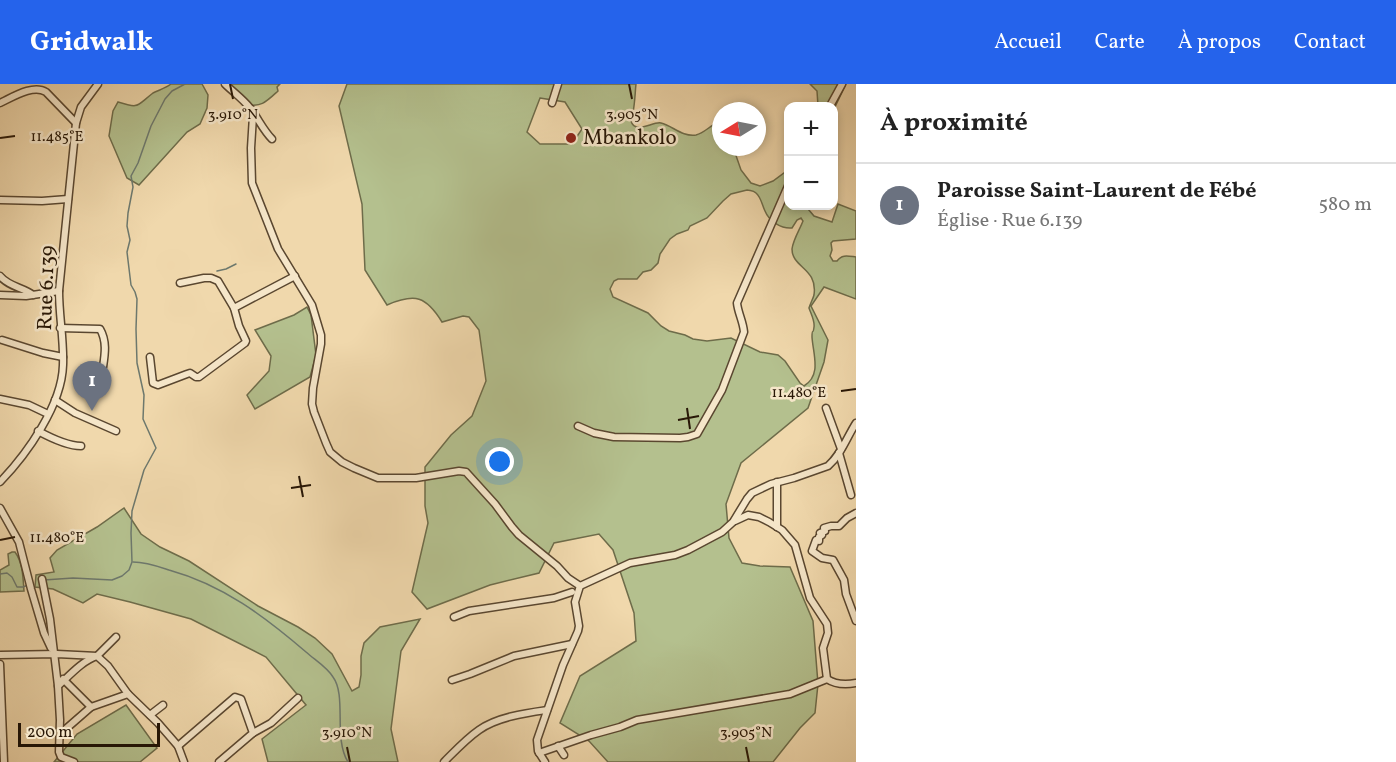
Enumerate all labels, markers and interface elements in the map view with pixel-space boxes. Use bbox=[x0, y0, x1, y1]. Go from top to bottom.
text: Gridwalk bbox=[30, 23, 153, 62]
text: Accueil bbox=[994, 28, 1062, 57]
text: Carte bbox=[1095, 28, 1145, 57]
text: À propos bbox=[1178, 28, 1261, 57]
text: Contact bbox=[1294, 28, 1366, 57]
north arrow bbox=[712, 102, 766, 156]
map controls bbox=[784, 102, 838, 210]
button: + bbox=[784, 102, 838, 156]
text: 3.910°N bbox=[208, 105, 258, 126]
text: 3.905°N bbox=[606, 105, 658, 126]
text: À proximité bbox=[880, 105, 1028, 141]
place label: Mbankolo bbox=[583, 124, 677, 153]
text: 11.485°E bbox=[30, 127, 84, 148]
marker: Mbankolo bbox=[564, 131, 578, 145]
button: − bbox=[784, 156, 838, 210]
text: Paroisse Saint-Laurent de Fébé bbox=[937, 176, 1256, 207]
text: 1 bbox=[895, 191, 904, 219]
text: 580 m bbox=[1319, 191, 1372, 219]
text: Église · Rue 6.139 bbox=[937, 207, 1082, 235]
street label: Rue 6.139 bbox=[31, 245, 63, 331]
pin: 1 bbox=[72, 362, 112, 411]
text: 11.480°E bbox=[772, 383, 826, 404]
your location bbox=[485, 447, 514, 476]
text: 11.480°E bbox=[30, 528, 84, 549]
scale bar bbox=[18, 720, 160, 748]
text: 200 m bbox=[27, 722, 72, 744]
text: 3.910°N bbox=[322, 723, 372, 744]
text: 3.905°N bbox=[720, 723, 772, 744]

